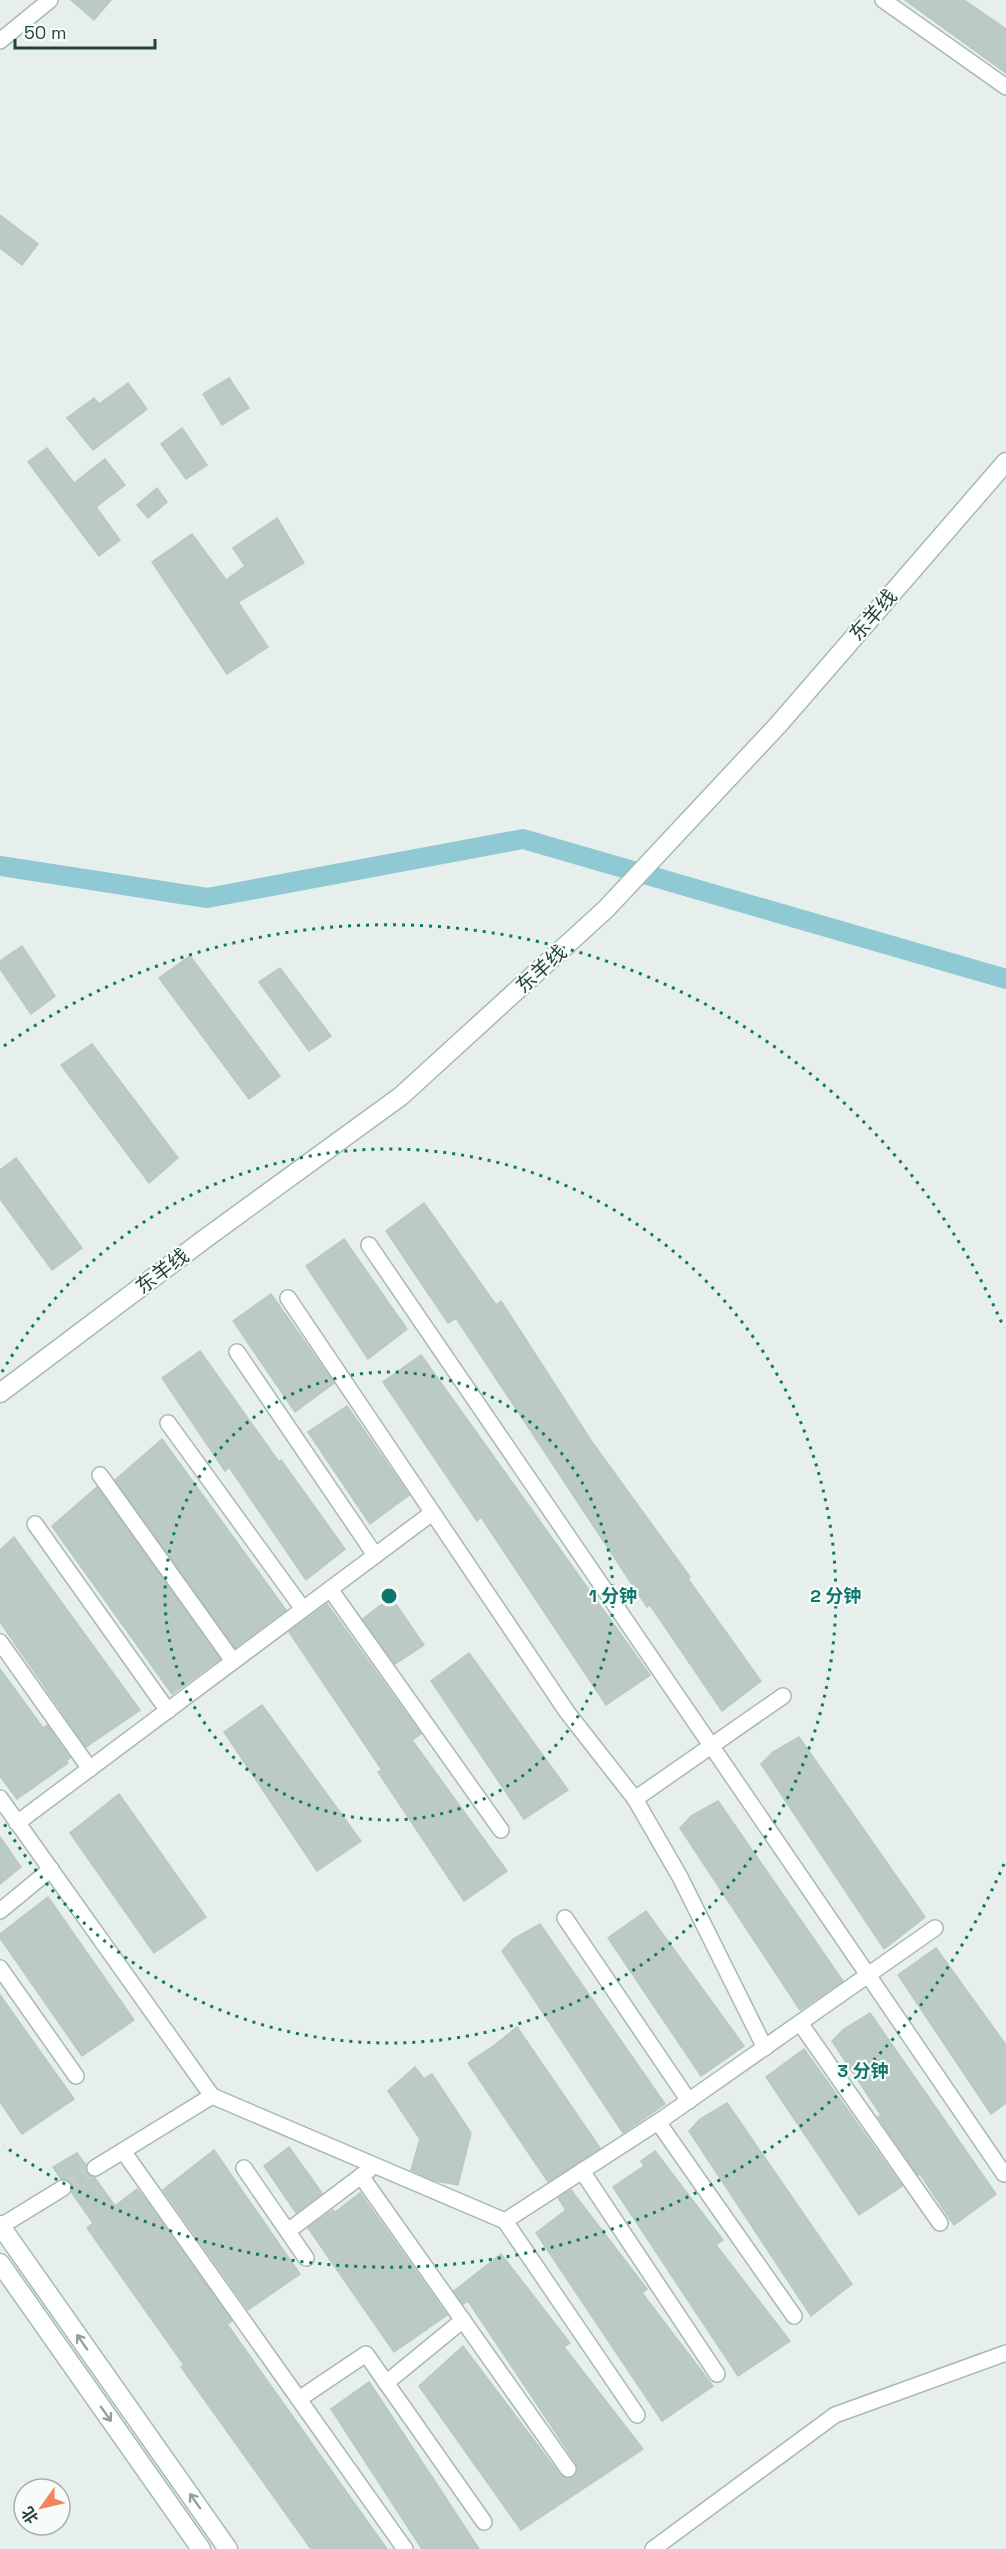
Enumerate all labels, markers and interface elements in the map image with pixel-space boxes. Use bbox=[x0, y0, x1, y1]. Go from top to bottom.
scale bar bbox=[15, 12, 154, 50]
text: 50 m bbox=[24, 21, 66, 44]
street label: 东羊线 bbox=[844, 584, 902, 646]
street label: 东羊线 bbox=[510, 939, 572, 999]
street label: 东羊线 bbox=[130, 1243, 194, 1299]
text: 1 分钟 bbox=[589, 1584, 637, 1607]
text: 2 分钟 bbox=[810, 1584, 862, 1607]
centre of rings bbox=[379, 1586, 399, 1606]
text: 3 分钟 bbox=[837, 2059, 889, 2082]
one-way arrow bbox=[76, 2334, 88, 2350]
one-way arrow bbox=[100, 2406, 112, 2422]
north arrow bbox=[12, 2477, 72, 2537]
one-way arrow bbox=[189, 2494, 201, 2510]
text: 北 bbox=[17, 2503, 43, 2528]

